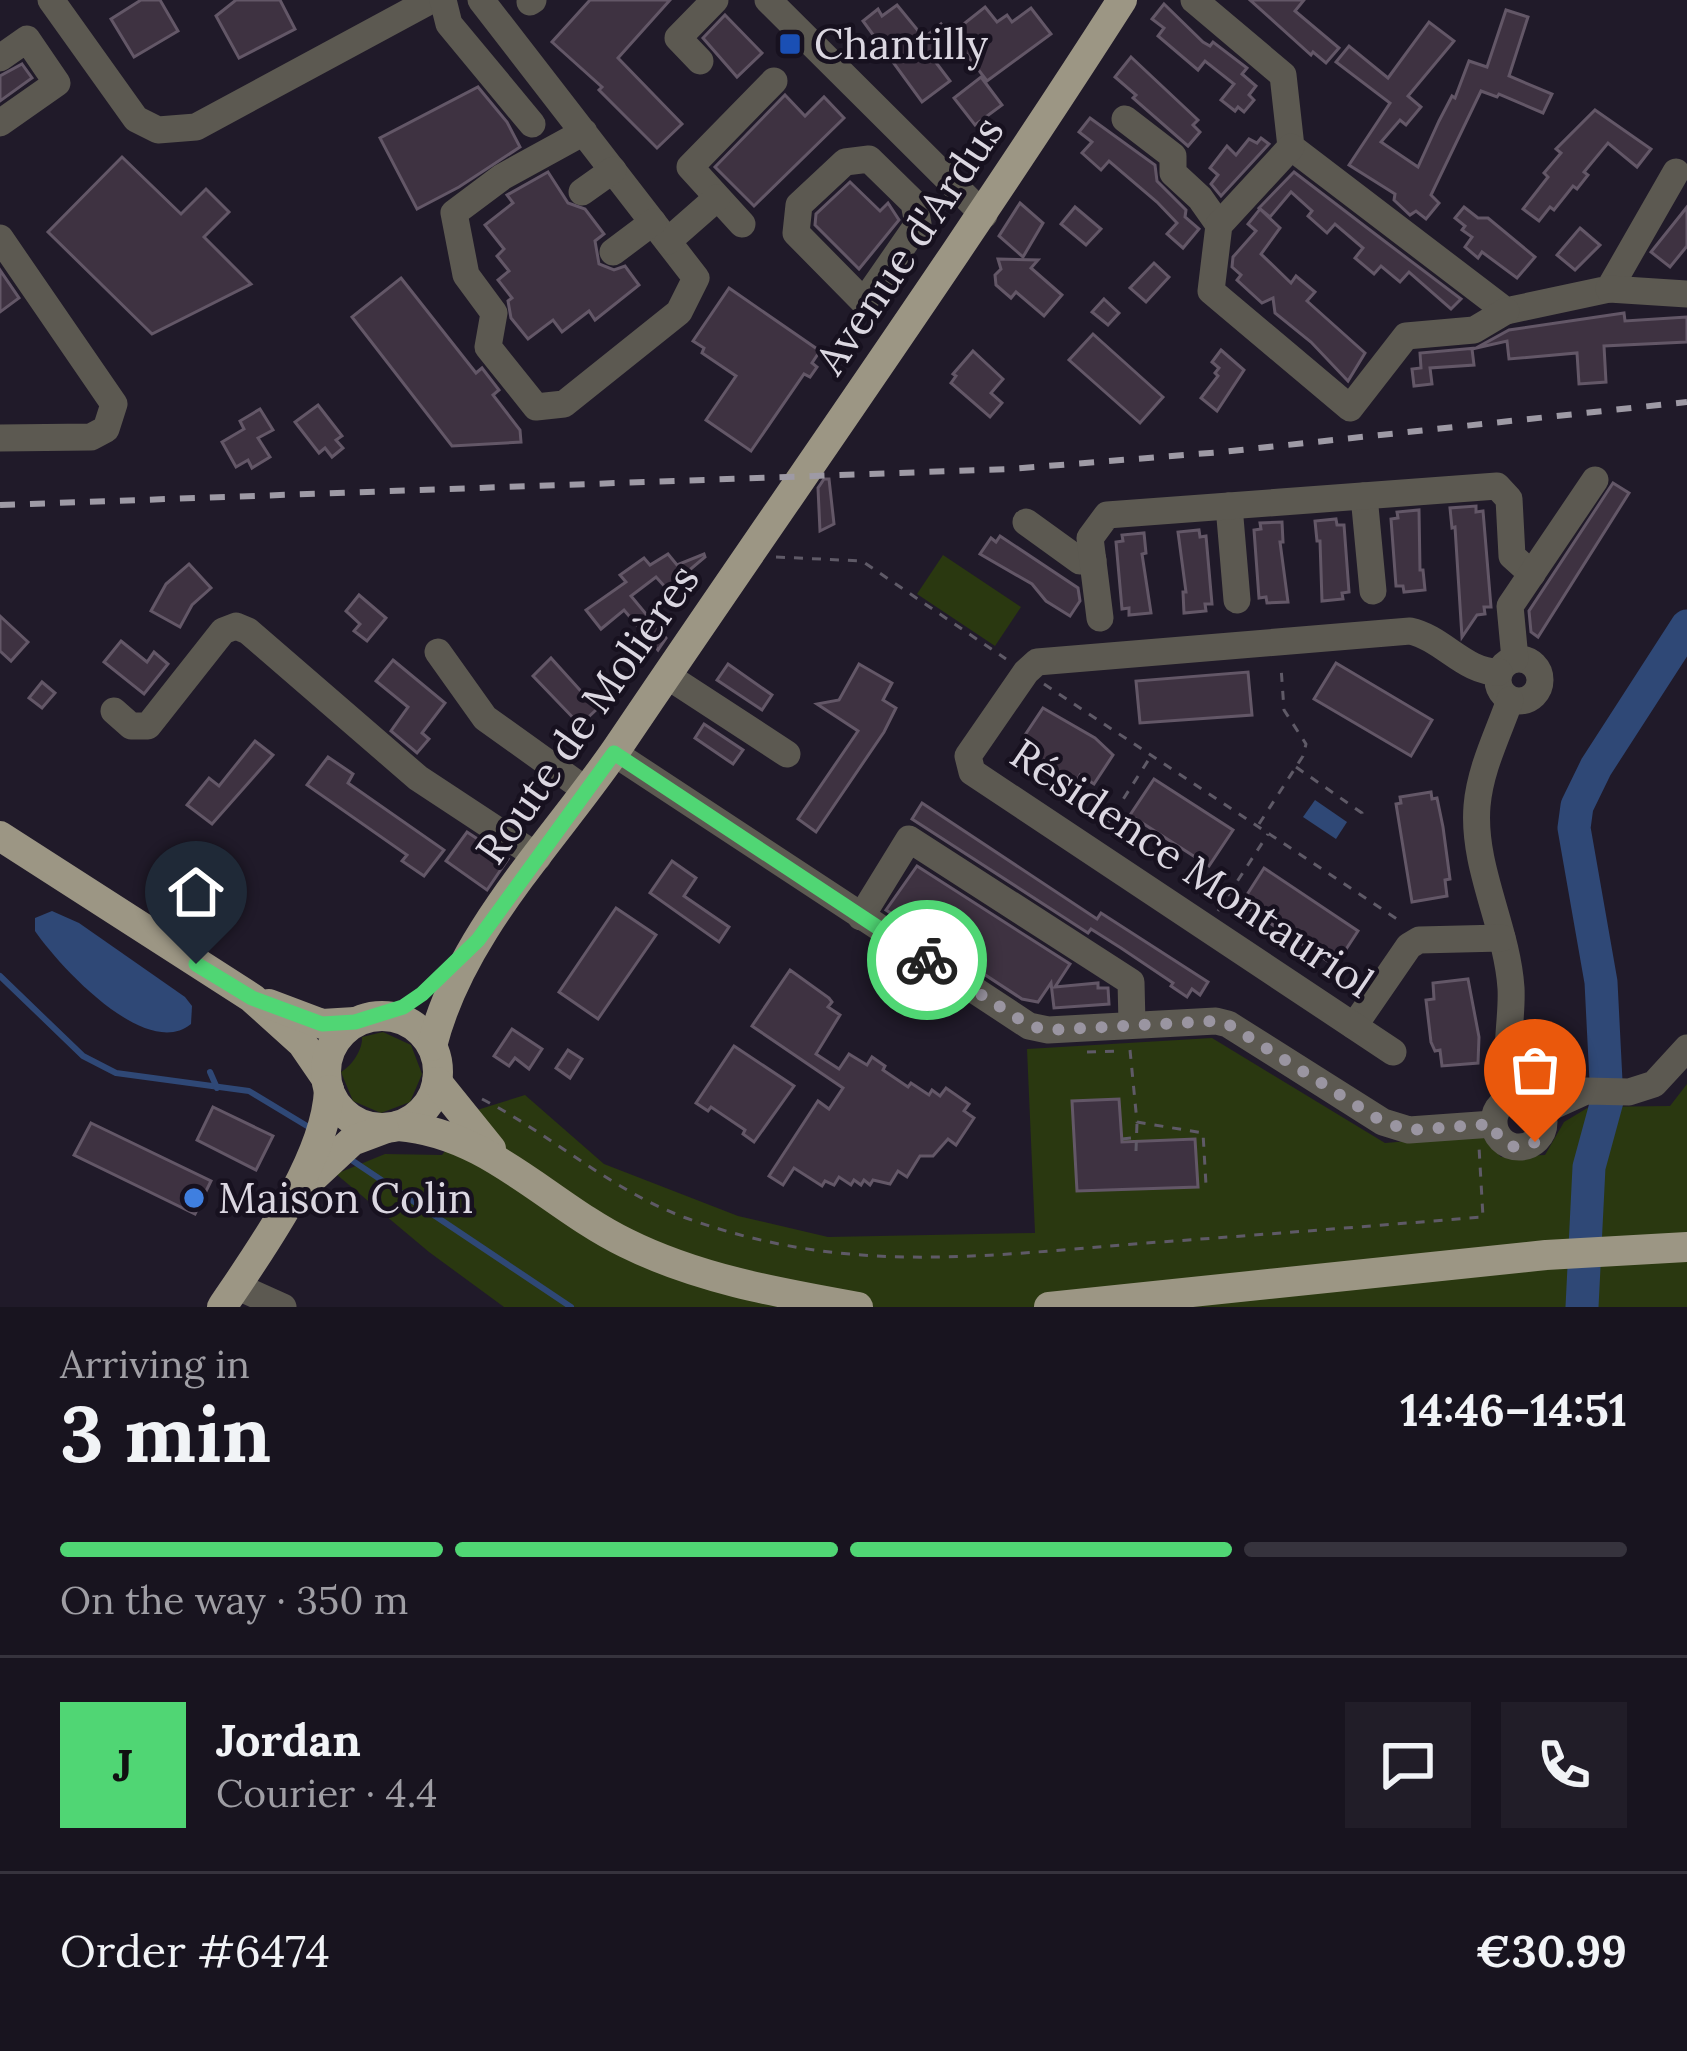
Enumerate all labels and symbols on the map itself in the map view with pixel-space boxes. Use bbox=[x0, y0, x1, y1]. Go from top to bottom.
place label: Chantilly bbox=[814, 17, 989, 71]
marker: Chantilly bbox=[777, 31, 803, 57]
street label: Avenue d'Ardus bbox=[802, 106, 1015, 385]
street label: Route de Molières bbox=[463, 554, 711, 874]
street label: Résidence Montauriol bbox=[1000, 726, 1384, 1010]
pin bbox=[145, 841, 247, 964]
courier bbox=[867, 900, 987, 1020]
pin bbox=[1484, 1019, 1586, 1142]
place label: Maison Colin bbox=[218, 1171, 473, 1225]
marker: Maison Colin bbox=[181, 1185, 207, 1211]

